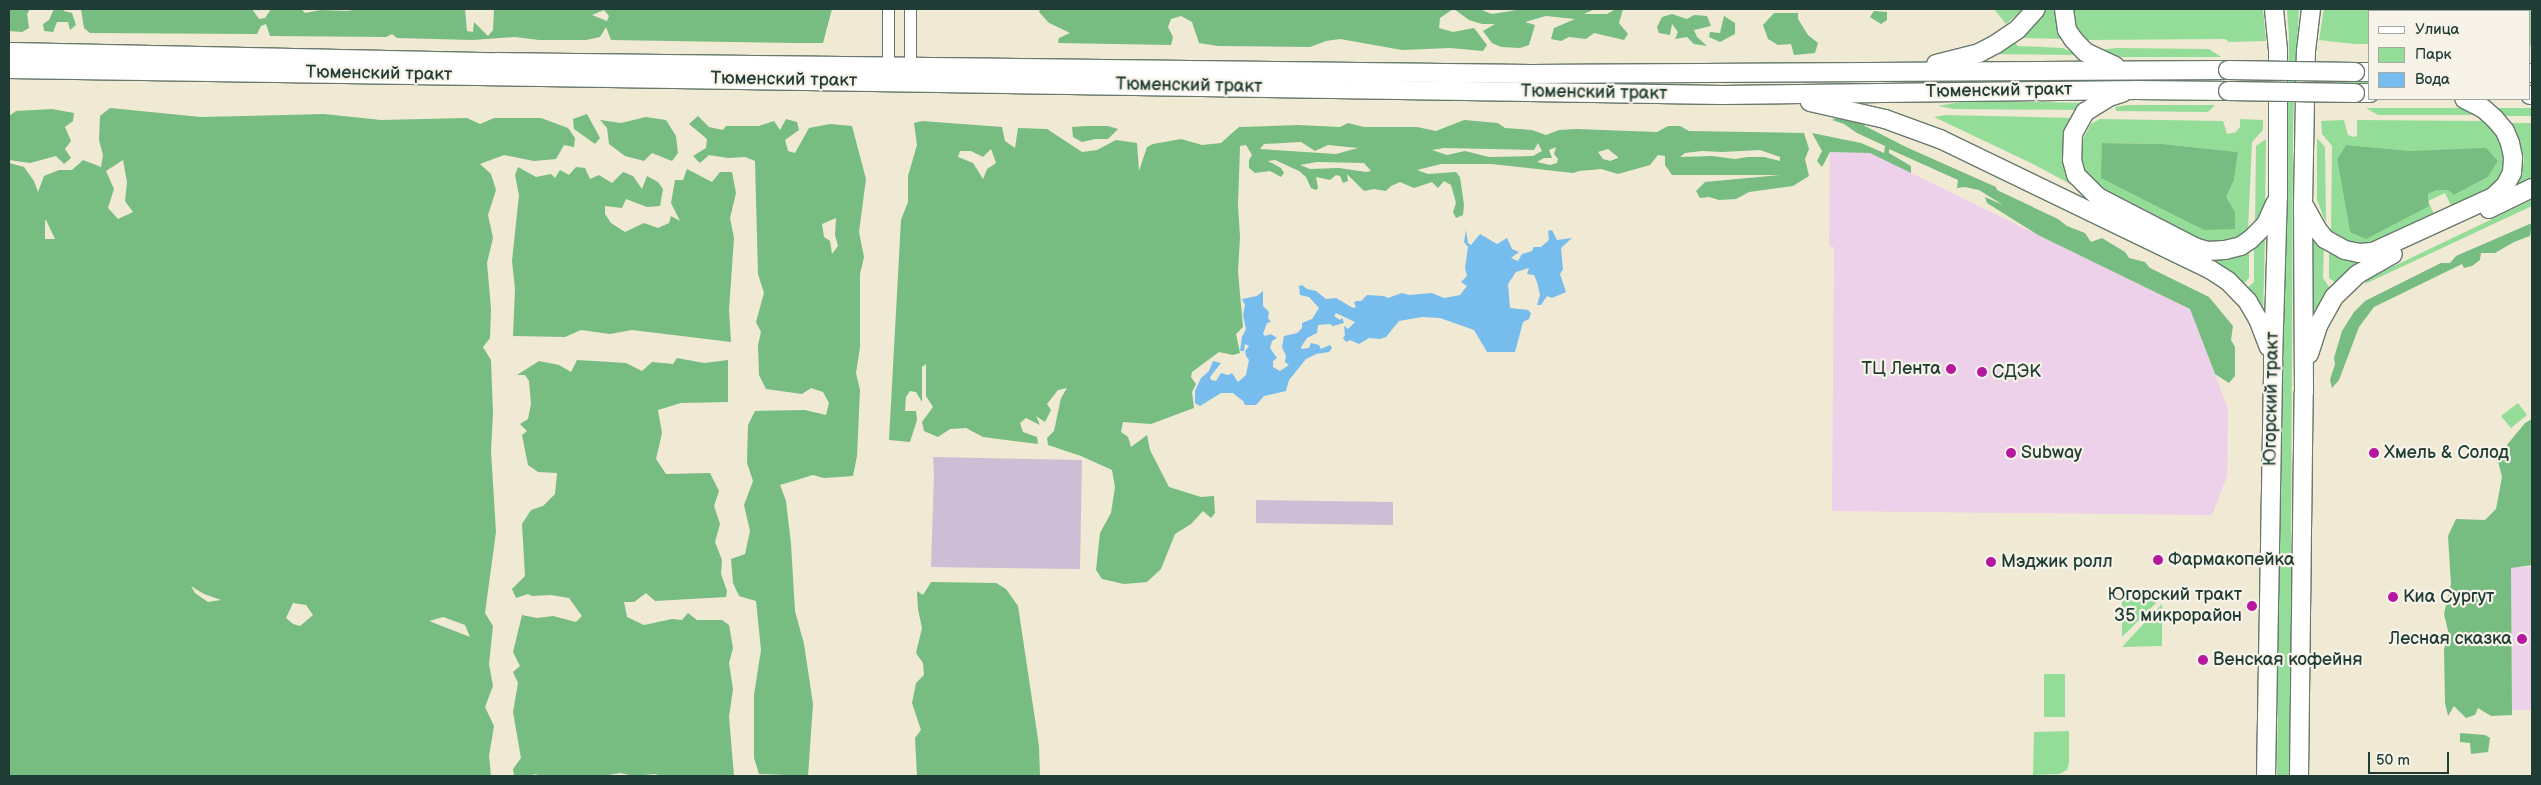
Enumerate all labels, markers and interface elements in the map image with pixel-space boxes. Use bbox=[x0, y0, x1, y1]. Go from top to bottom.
legend bbox=[2368, 10, 2531, 100]
text: Улица bbox=[2415, 20, 2459, 39]
text: Парк bbox=[2415, 45, 2452, 64]
street label: Тюменский тракт bbox=[305, 62, 453, 86]
street label: Тюменский тракт bbox=[710, 68, 858, 92]
text: Вода bbox=[2415, 70, 2450, 89]
street label: Тюменский тракт bbox=[1115, 74, 1263, 98]
street label: Тюменский тракт bbox=[1925, 79, 2073, 103]
street label: Тюменский тракт bbox=[1520, 81, 1668, 105]
street label: Югорский тракт bbox=[2260, 332, 2284, 466]
place label: ТЦ Лента bbox=[1862, 358, 1941, 380]
place label: СДЭК bbox=[1992, 361, 2041, 383]
marker: ТЦ Лента bbox=[1945, 363, 1957, 375]
marker: СДЭК bbox=[1976, 366, 1988, 378]
place label: Subway bbox=[2021, 442, 2082, 464]
place label: Хмель & Солод bbox=[2384, 442, 2509, 464]
marker: Subway bbox=[2005, 447, 2017, 459]
marker: Хмель & Солод bbox=[2368, 447, 2380, 459]
place label: Фармакопейка bbox=[2168, 549, 2295, 571]
place label: Мэджик ролл bbox=[2001, 551, 2113, 573]
marker: Фармакопейка bbox=[2152, 554, 2164, 566]
marker: Мэджик ролл bbox=[1985, 556, 1997, 568]
place label: Югорский тракт 35 микрорайон bbox=[2108, 585, 2242, 628]
place label: Киа Сургут bbox=[2403, 586, 2494, 608]
marker: Киа Сургут bbox=[2387, 591, 2399, 603]
marker: Югорский тракт 35 микрорайон bbox=[2246, 600, 2258, 612]
place label: Лесная сказка bbox=[2389, 628, 2512, 650]
marker: Лесная сказка bbox=[2516, 633, 2528, 645]
place label: Венская кофейня bbox=[2213, 649, 2362, 671]
marker: Венская кофейня bbox=[2197, 654, 2209, 666]
scale bar bbox=[2371, 742, 2452, 774]
text: 50 m bbox=[2376, 751, 2410, 770]

